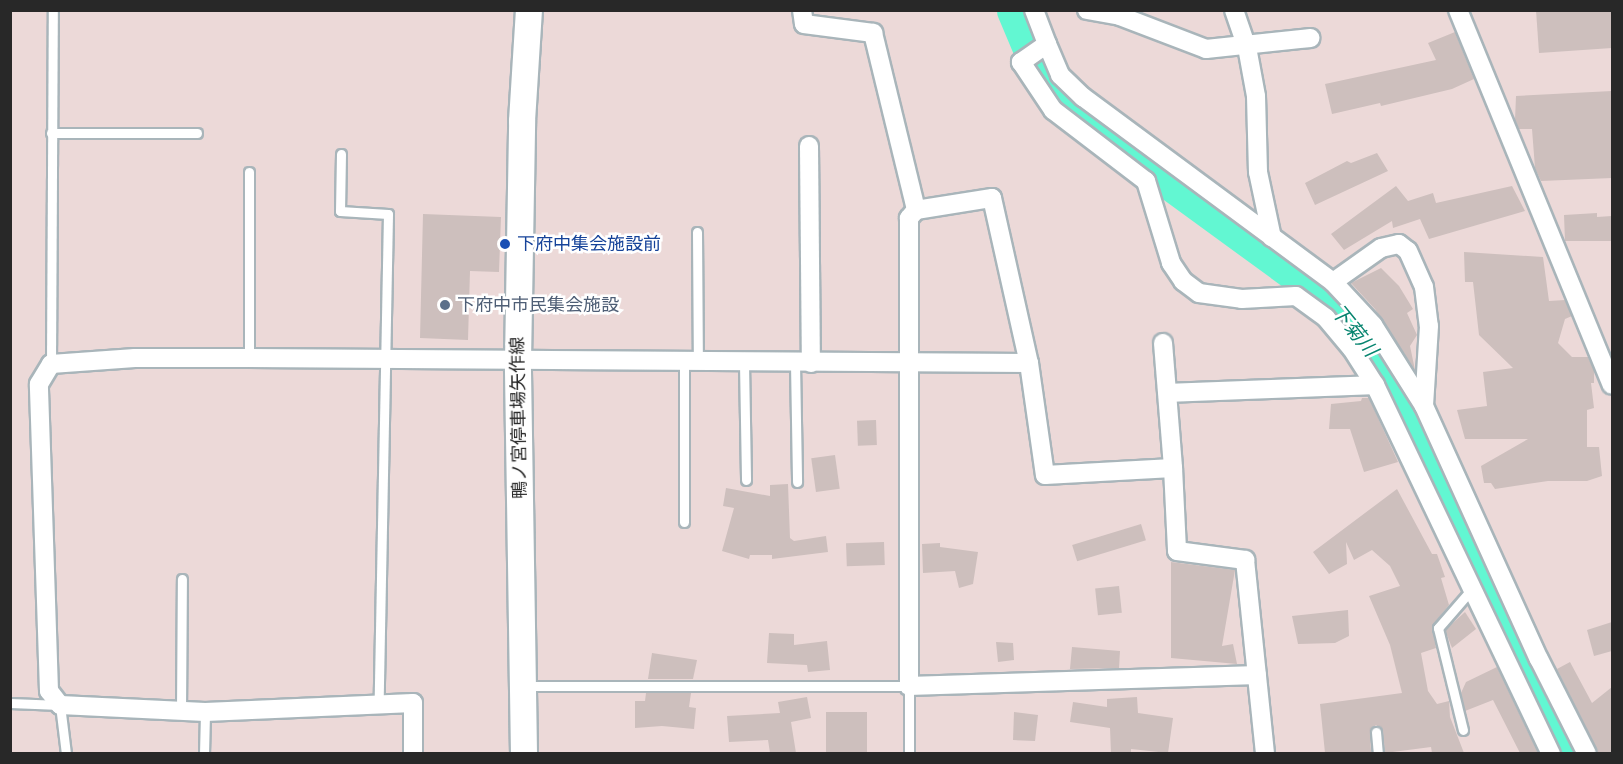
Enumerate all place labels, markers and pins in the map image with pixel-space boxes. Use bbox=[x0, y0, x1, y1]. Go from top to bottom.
place label: 下府中集会施設前 bbox=[517, 233, 661, 255]
marker: 下府中集会施設前 bbox=[498, 237, 512, 251]
place label: 下府中市民集会施設 bbox=[457, 294, 619, 316]
marker: 下府中市民集会施設 bbox=[438, 298, 452, 312]

